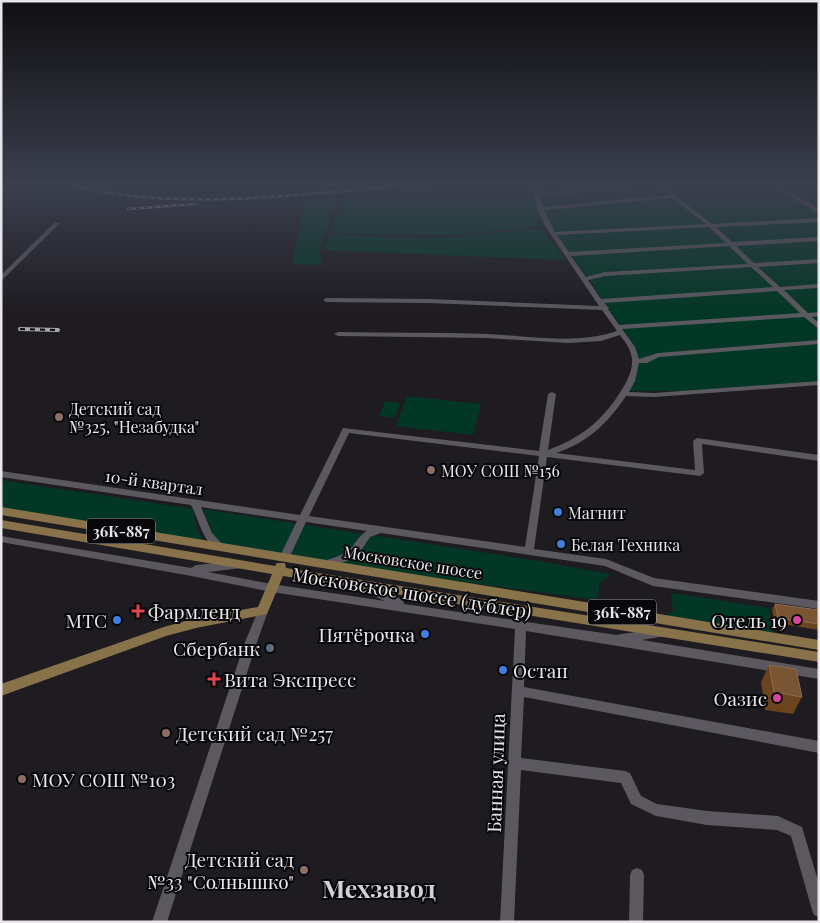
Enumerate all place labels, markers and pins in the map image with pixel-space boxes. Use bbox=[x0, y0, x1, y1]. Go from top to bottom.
place label: Детский сад №325, "Незабудка" bbox=[69, 398, 199, 437]
marker: Детский сад №325, "Незабудка" bbox=[53, 411, 65, 423]
place label: МОУ СОШ №156 bbox=[441, 460, 560, 481]
marker: МОУ СОШ №156 bbox=[425, 464, 437, 476]
place label: Магнит bbox=[568, 502, 626, 523]
marker: Магнит bbox=[552, 506, 564, 518]
place label: Белая Техника bbox=[571, 534, 680, 555]
marker: Белая Техника bbox=[555, 538, 567, 550]
place label: Фармленд bbox=[148, 598, 240, 624]
marker: Фармленд bbox=[132, 605, 144, 617]
place label: МТС bbox=[66, 607, 107, 633]
place label: Отель 19 bbox=[711, 607, 787, 633]
marker: МТС bbox=[111, 614, 123, 626]
marker: Отель 19 bbox=[791, 614, 803, 626]
place label: Пятёрочка bbox=[318, 621, 416, 647]
marker: Пятёрочка bbox=[419, 628, 431, 640]
place label: Сбербанк bbox=[173, 635, 260, 661]
marker: Сбербанк bbox=[264, 642, 276, 654]
place label: Остап bbox=[513, 657, 568, 683]
marker: Остап bbox=[497, 664, 509, 676]
place label: Вита Экспресс bbox=[224, 666, 356, 692]
marker: Вита Экспресс bbox=[208, 673, 220, 685]
place label: Оазис bbox=[713, 685, 767, 711]
marker: Оазис bbox=[771, 692, 783, 704]
place label: Детский сад №257 bbox=[176, 720, 333, 746]
marker: Детский сад №257 bbox=[160, 727, 172, 739]
place label: МОУ СОШ №103 bbox=[32, 766, 175, 792]
marker: МОУ СОШ №103 bbox=[16, 773, 28, 785]
place label: Детский сад №33 "Солнышко" bbox=[147, 846, 294, 894]
marker: Детский сад №33 "Солнышко" bbox=[298, 864, 310, 876]

